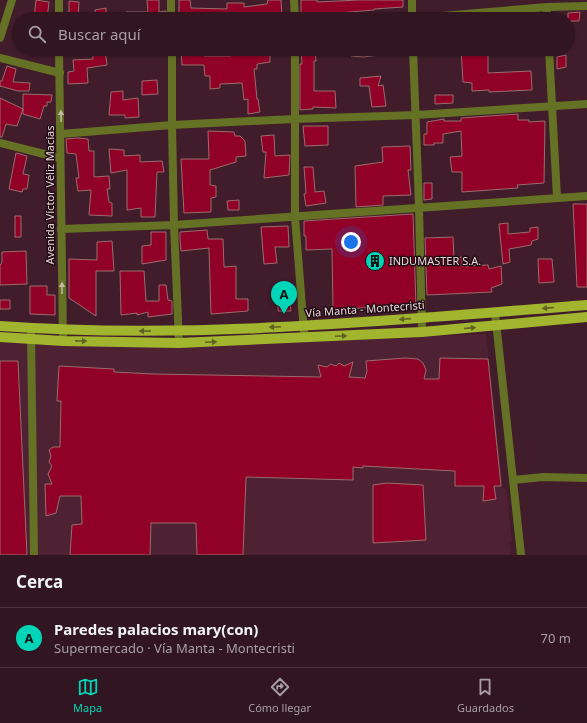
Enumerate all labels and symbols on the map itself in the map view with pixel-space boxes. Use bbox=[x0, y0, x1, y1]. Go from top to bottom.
one-way arrow bbox=[57, 110, 64, 122]
street label: Avenida Víctor Véliz Macías bbox=[42, 126, 57, 265]
your location bbox=[341, 232, 361, 252]
building icon: INDUMASTER S.A. bbox=[364, 250, 386, 272]
place label: INDUMASTER S.A. bbox=[389, 253, 481, 268]
one-way arrow bbox=[59, 281, 65, 294]
pin: A bbox=[271, 281, 297, 314]
street label: Vía Manta - Montecristi bbox=[305, 297, 425, 320]
one-way arrow bbox=[542, 304, 554, 311]
one-way arrow bbox=[399, 315, 411, 322]
one-way arrow bbox=[269, 324, 281, 331]
one-way arrow bbox=[464, 324, 476, 331]
one-way arrow bbox=[138, 328, 151, 334]
one-way arrow bbox=[335, 332, 347, 339]
one-way arrow bbox=[75, 338, 88, 344]
one-way arrow bbox=[205, 338, 217, 345]

